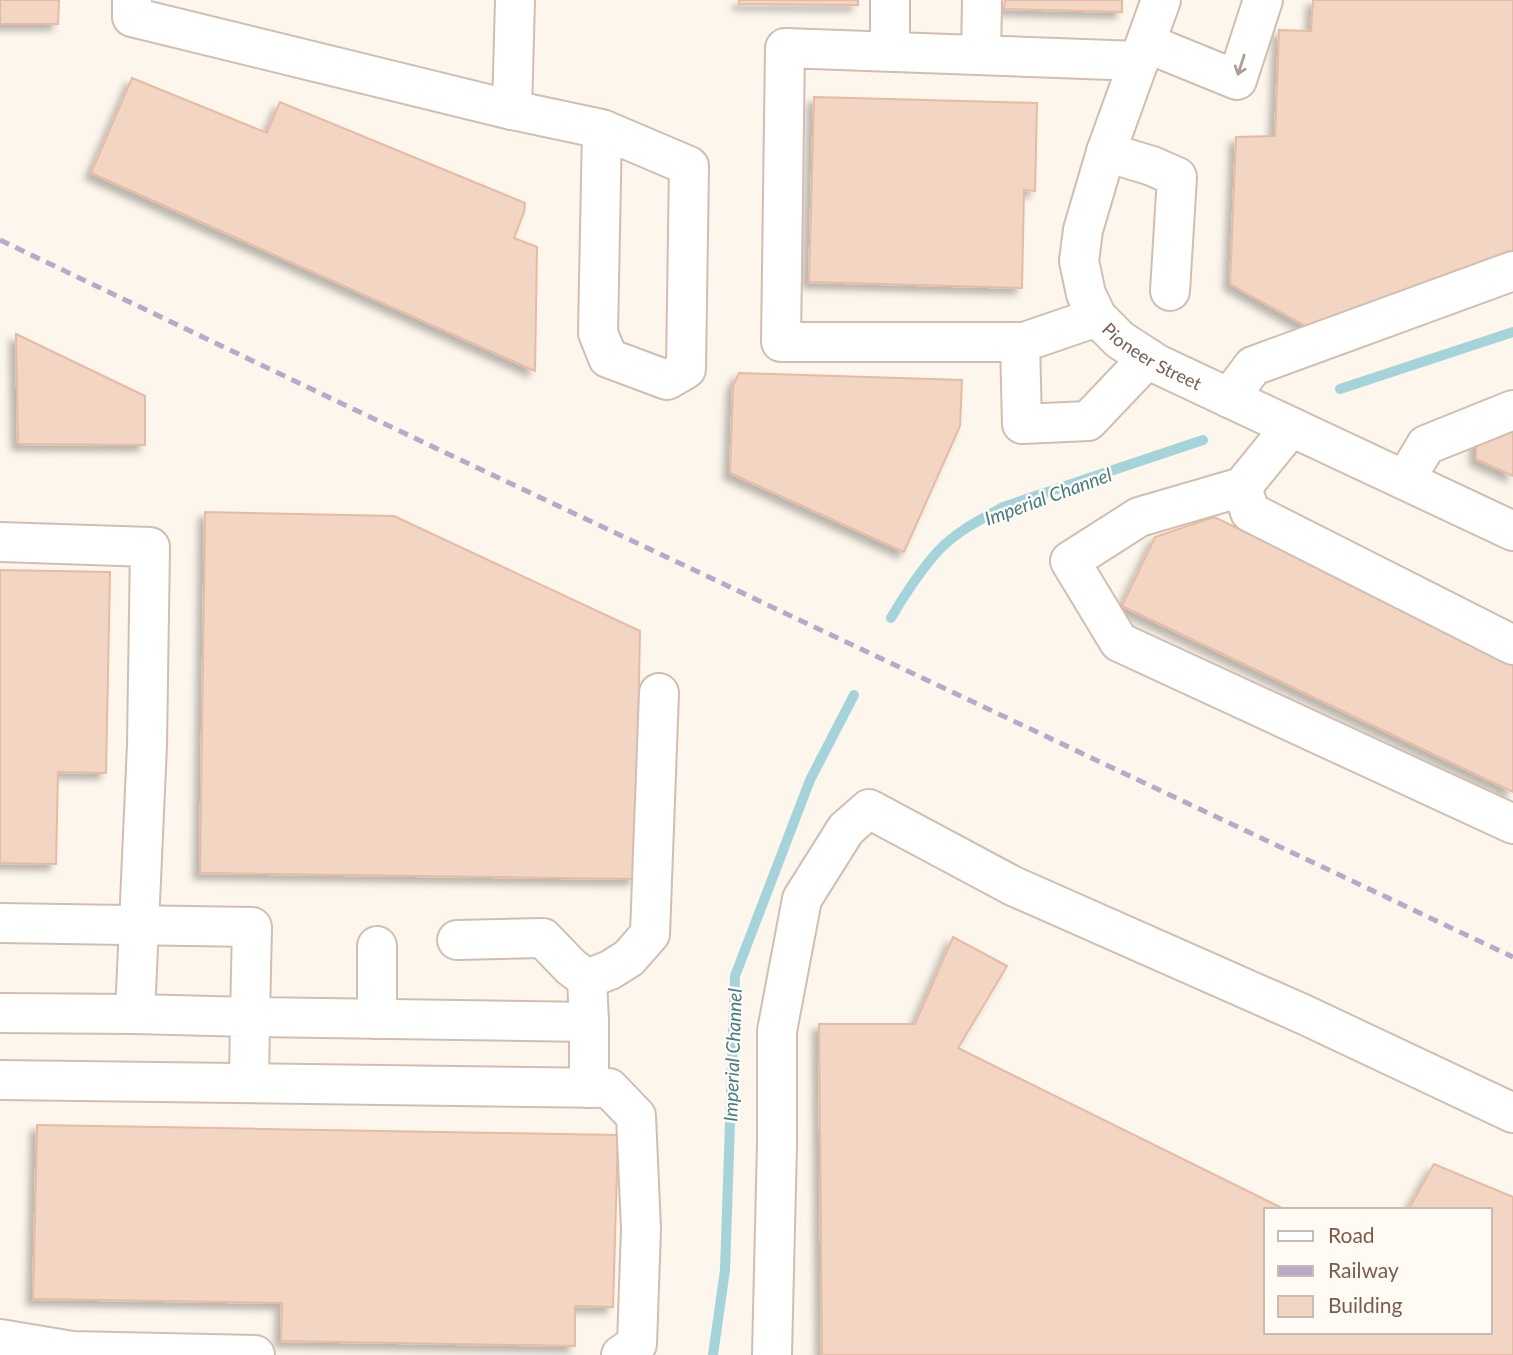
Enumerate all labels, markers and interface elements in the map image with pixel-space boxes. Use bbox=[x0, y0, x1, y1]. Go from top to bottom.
one-way arrow bbox=[1234, 54, 1247, 76]
street label: Pioneer Street bbox=[1098, 318, 1206, 395]
water label: Imperial Channel bbox=[981, 462, 1115, 530]
water label: Imperial Channel bbox=[718, 988, 746, 1122]
legend bbox=[1264, 1208, 1492, 1334]
text: Road bbox=[1328, 1222, 1375, 1247]
text: Railway bbox=[1328, 1257, 1399, 1282]
text: Building bbox=[1328, 1292, 1403, 1317]

